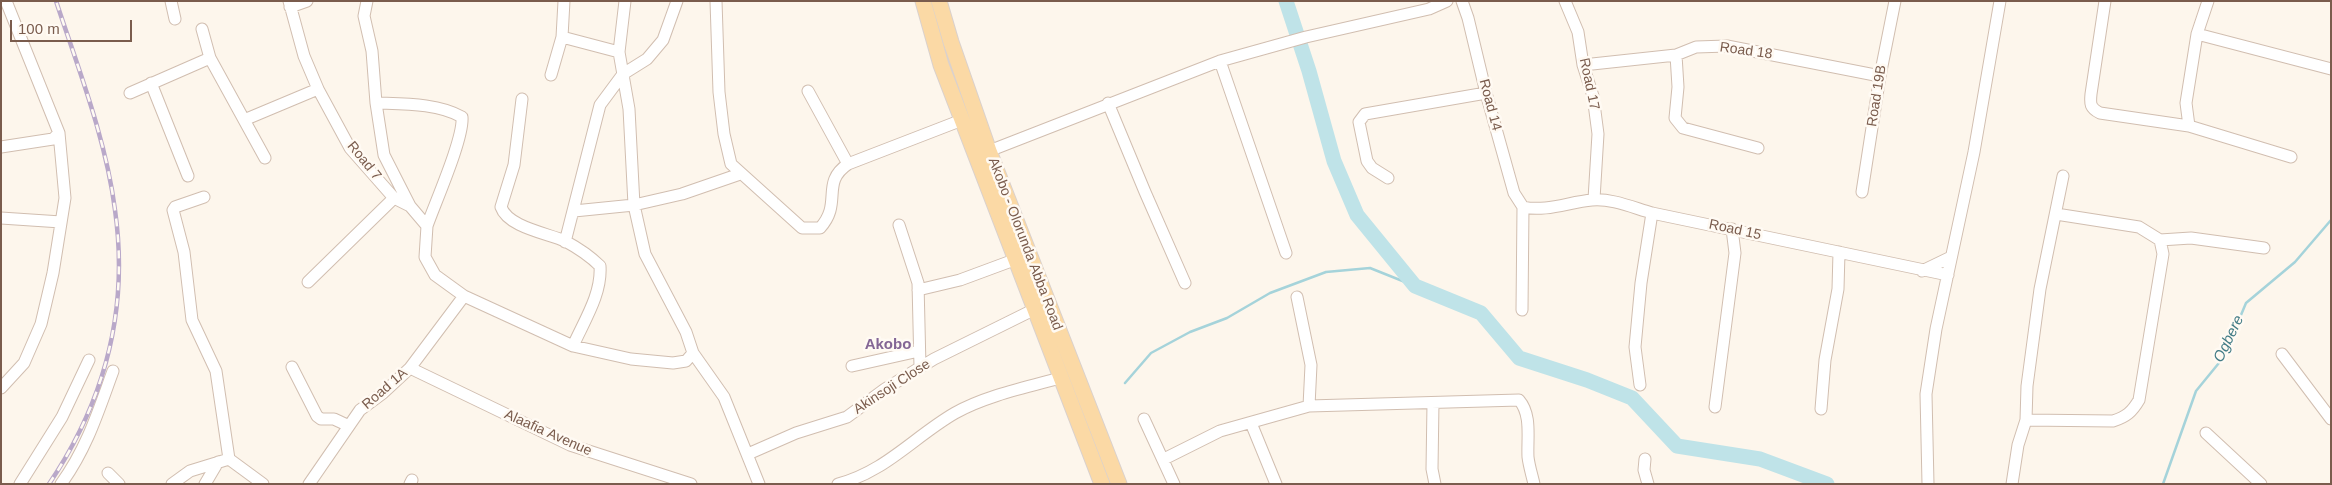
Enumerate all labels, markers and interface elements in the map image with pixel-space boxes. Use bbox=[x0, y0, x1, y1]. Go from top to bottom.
scale bar bbox=[12, 10, 135, 42]
text: 100 m bbox=[18, 20, 60, 37]
street label: Road 18 bbox=[1719, 39, 1773, 63]
street label: Road 17 bbox=[1575, 56, 1603, 112]
street label: Road 19B bbox=[1864, 64, 1890, 128]
street label: Road 14 bbox=[1475, 77, 1505, 133]
street label: Road 7 bbox=[343, 138, 385, 184]
street label: Akobo - Olorunda Abba Road bbox=[984, 155, 1066, 333]
street label: Road 15 bbox=[1707, 216, 1763, 244]
water label: Ogbere bbox=[2210, 313, 2248, 365]
district label: Akobo bbox=[865, 336, 911, 354]
street label: Akinsoji Close bbox=[851, 356, 933, 418]
street label: Road 1A bbox=[359, 365, 411, 413]
street label: Alaafia Avenue bbox=[502, 406, 594, 460]

